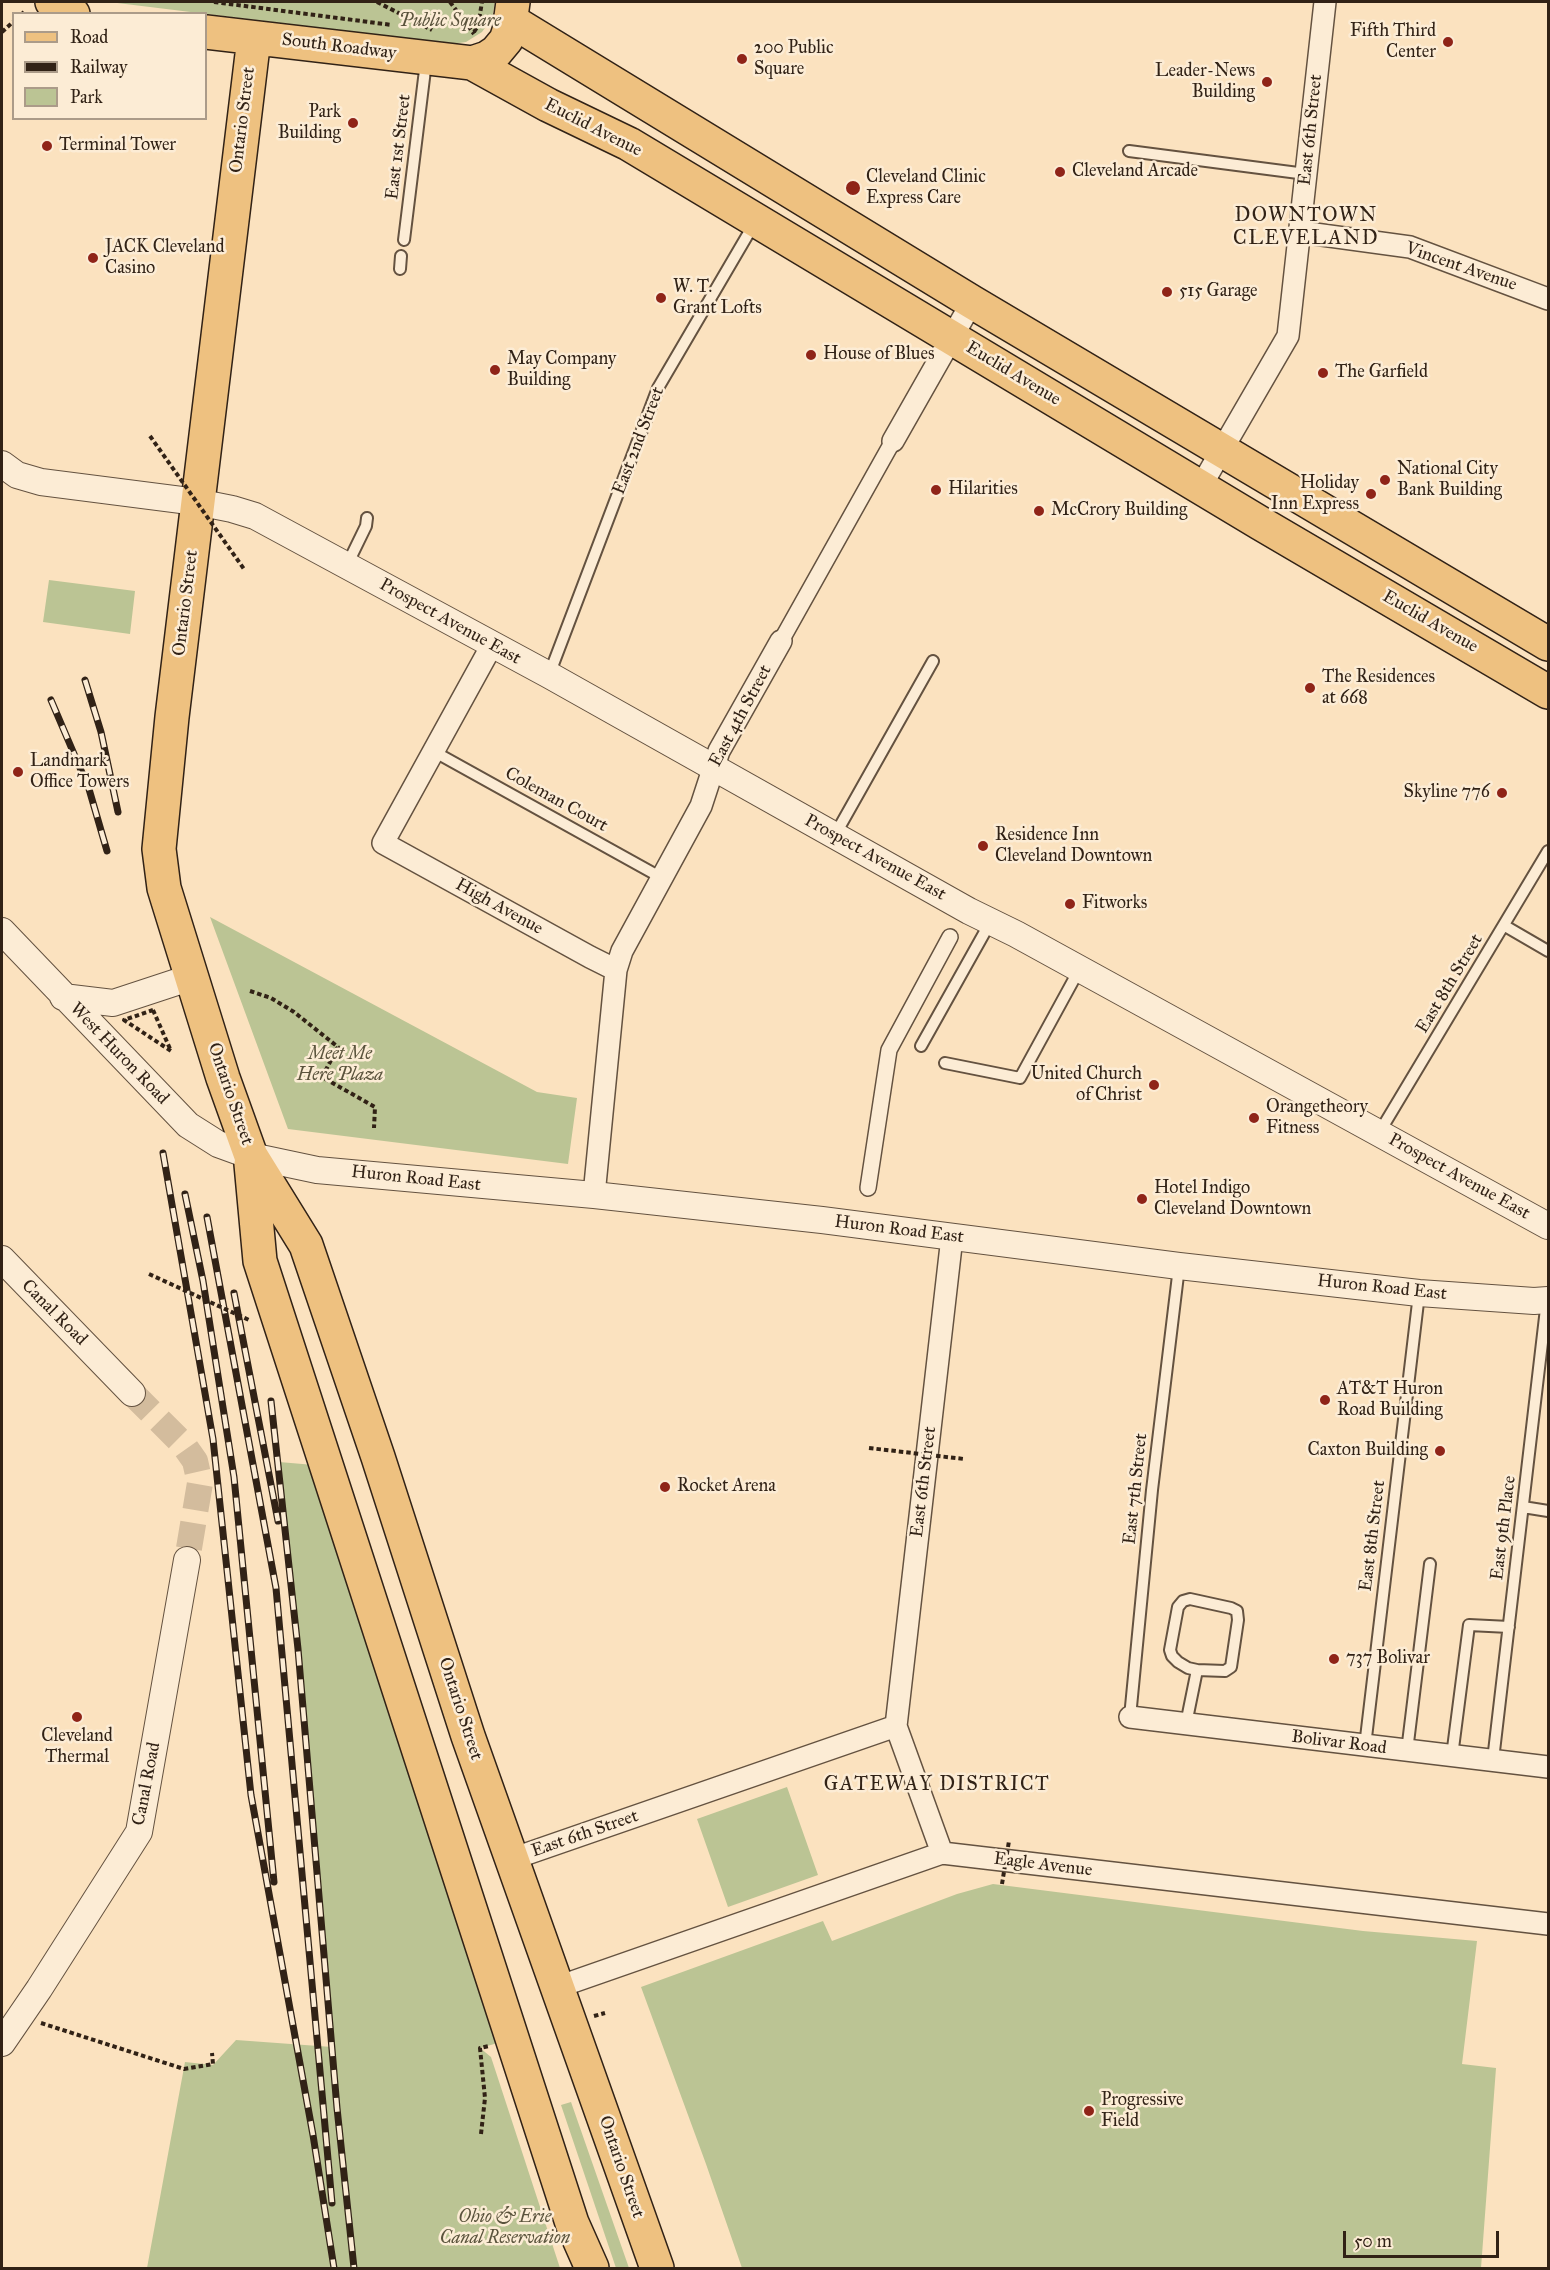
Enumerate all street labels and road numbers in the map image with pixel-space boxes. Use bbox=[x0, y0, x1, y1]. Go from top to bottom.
street label: South Roadway bbox=[280, 29, 398, 65]
street label: Ontario Street bbox=[226, 66, 260, 174]
street label: East 6th Street bbox=[1294, 73, 1328, 187]
street label: East 1st Street bbox=[382, 93, 416, 201]
street label: Euclid Avenue bbox=[541, 94, 645, 162]
street label: Vincent Avenue bbox=[1403, 238, 1519, 296]
street label: Euclid Avenue bbox=[962, 337, 1064, 411]
street label: East 2nd Street bbox=[609, 384, 669, 498]
street label: Ontario Street bbox=[169, 549, 203, 657]
street label: Prospect Avenue East bbox=[376, 574, 524, 670]
street label: Euclid Avenue bbox=[1378, 586, 1482, 658]
street label: East 4th Street bbox=[705, 661, 777, 771]
street label: Coleman Court bbox=[501, 763, 611, 837]
street label: Prospect Avenue East bbox=[801, 810, 949, 906]
street label: High Avenue bbox=[451, 874, 547, 940]
street label: East 8th Street bbox=[1412, 931, 1488, 1037]
street label: West Huron Road bbox=[65, 998, 173, 1110]
street label: Ontario Street bbox=[202, 1040, 258, 1148]
street label: Prospect Avenue East bbox=[1385, 1129, 1533, 1225]
street label: Huron Road East bbox=[350, 1161, 482, 1197]
street label: Huron Road East bbox=[833, 1211, 965, 1249]
street label: Huron Road East bbox=[1316, 1270, 1448, 1306]
street label: Canal Road bbox=[17, 1276, 91, 1350]
street label: East 6th Street bbox=[906, 1425, 942, 1539]
street label: East 7th Street bbox=[1119, 1432, 1153, 1546]
street label: East 9th Place bbox=[1487, 1475, 1521, 1581]
street label: East 8th Street bbox=[1355, 1479, 1391, 1593]
street label: Ontario Street bbox=[433, 1655, 487, 1763]
street label: Bolivar Road bbox=[1290, 1726, 1388, 1760]
street label: Canal Road bbox=[128, 1741, 166, 1827]
street label: East 6th Street bbox=[529, 1806, 641, 1862]
street label: Eagle Avenue bbox=[992, 1848, 1094, 1882]
street label: Ontario Street bbox=[593, 2113, 649, 2221]

